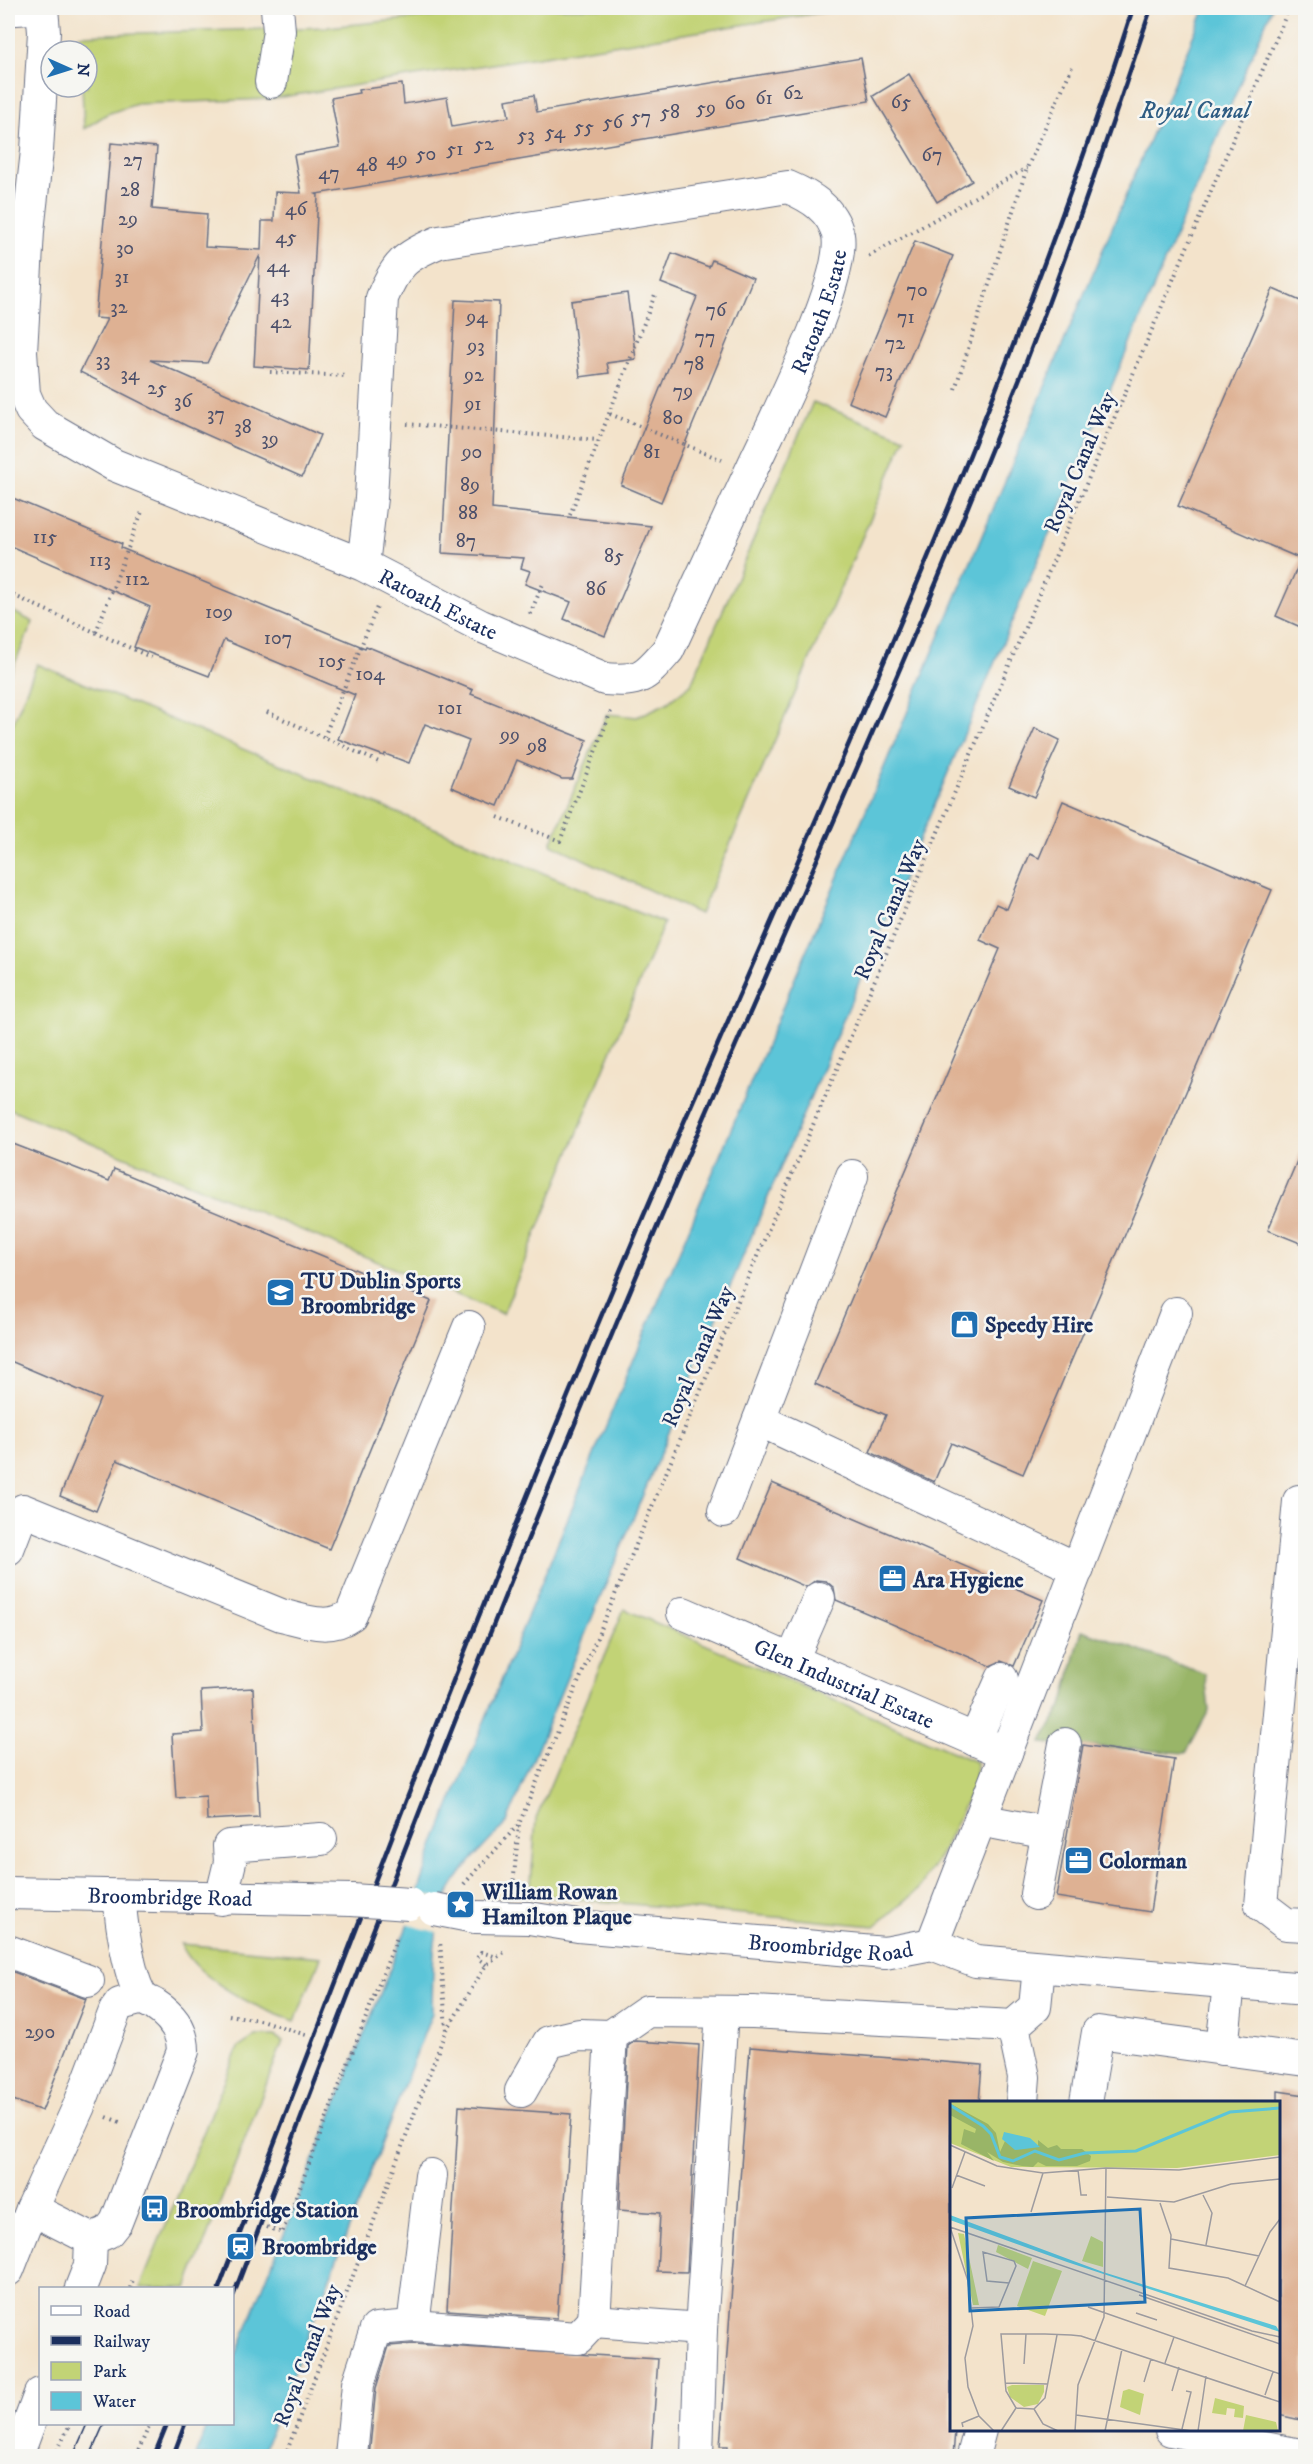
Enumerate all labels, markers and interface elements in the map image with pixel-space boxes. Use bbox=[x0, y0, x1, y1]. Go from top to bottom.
north arrow bbox=[39, 39, 99, 99]
text: N bbox=[73, 63, 93, 77]
house number: 62 bbox=[783, 81, 803, 106]
house number: 61 bbox=[755, 86, 773, 111]
house number: 65 bbox=[891, 90, 911, 115]
house number: 60 bbox=[724, 91, 746, 116]
house number: 59 bbox=[696, 96, 716, 121]
water label: Royal Canal bbox=[1139, 96, 1253, 126]
house number: 58 bbox=[660, 100, 680, 125]
house number: 57 bbox=[631, 105, 651, 130]
house number: 56 bbox=[603, 110, 624, 135]
house number: 55 bbox=[574, 115, 594, 140]
house number: 54 bbox=[545, 120, 566, 145]
house number: 53 bbox=[517, 123, 535, 148]
house number: 52 bbox=[474, 132, 494, 157]
house number: 51 bbox=[446, 137, 464, 162]
house number: 50 bbox=[416, 142, 436, 167]
house number: 67 bbox=[922, 143, 942, 168]
house number: 49 bbox=[386, 147, 408, 172]
house number: 27 bbox=[123, 148, 143, 173]
house number: 48 bbox=[356, 153, 378, 178]
house number: 47 bbox=[318, 161, 340, 186]
house number: 28 bbox=[120, 178, 140, 203]
house number: 46 bbox=[285, 197, 308, 222]
house number: 29 bbox=[118, 207, 138, 232]
house number: 45 bbox=[275, 225, 297, 250]
house number: 30 bbox=[116, 236, 134, 261]
street label: Ratoath Estate bbox=[786, 248, 853, 378]
house number: 44 bbox=[266, 254, 290, 279]
house number: 31 bbox=[115, 265, 129, 290]
house number: 70 bbox=[906, 278, 928, 303]
house number: 43 bbox=[271, 284, 289, 309]
house number: 32 bbox=[110, 295, 128, 320]
house number: 76 bbox=[706, 298, 727, 323]
house number: 94 bbox=[465, 305, 488, 330]
house number: 71 bbox=[897, 305, 915, 330]
house number: 42 bbox=[270, 310, 292, 335]
house number: 77 bbox=[694, 325, 716, 350]
house number: 72 bbox=[885, 331, 905, 356]
house number: 93 bbox=[466, 334, 485, 359]
house number: 33 bbox=[96, 348, 110, 373]
house number: 78 bbox=[684, 352, 704, 377]
house number: 73 bbox=[875, 359, 893, 384]
house number: 34 bbox=[121, 362, 140, 387]
house number: 92 bbox=[463, 363, 484, 388]
house number: 25 bbox=[147, 376, 167, 401]
house number: 79 bbox=[673, 379, 693, 404]
street label: Royal Canal Way bbox=[1038, 387, 1123, 537]
house number: 36 bbox=[174, 389, 193, 414]
house number: 91 bbox=[463, 392, 482, 417]
house number: 37 bbox=[207, 402, 225, 427]
house number: 80 bbox=[663, 406, 683, 431]
house number: 38 bbox=[234, 415, 252, 440]
house number: 39 bbox=[261, 427, 279, 452]
house number: 90 bbox=[461, 440, 482, 465]
house number: 81 bbox=[643, 440, 661, 465]
house number: 89 bbox=[460, 473, 480, 498]
house number: 88 bbox=[458, 501, 478, 526]
house number: 115 bbox=[33, 525, 57, 550]
house number: 87 bbox=[456, 529, 476, 554]
house number: 85 bbox=[604, 544, 624, 569]
house number: 113 bbox=[89, 548, 111, 573]
street label: Ratoath Estate bbox=[374, 563, 501, 646]
house number: 112 bbox=[125, 567, 149, 592]
house number: 86 bbox=[586, 577, 607, 602]
house number: 109 bbox=[205, 600, 233, 625]
house number: 107 bbox=[264, 626, 292, 651]
house number: 105 bbox=[318, 649, 346, 674]
house number: 104 bbox=[355, 662, 385, 687]
house number: 101 bbox=[437, 696, 463, 721]
house number: 99 bbox=[499, 723, 520, 748]
house number: 98 bbox=[526, 734, 547, 759]
street label: Royal Canal Way bbox=[848, 834, 933, 984]
place label: TU Dublin Sports Broombridge bbox=[300, 1268, 462, 1320]
school or university icon: TU Dublin Sports Broombridge bbox=[264, 1277, 296, 1309]
street label: Royal Canal Way bbox=[656, 1281, 741, 1431]
shop icon: Speedy Hire bbox=[948, 1308, 980, 1340]
place label: Speedy Hire bbox=[985, 1312, 1093, 1339]
office icon: Ara Hygiene bbox=[876, 1563, 908, 1595]
place label: Ara Hygiene bbox=[912, 1567, 1024, 1594]
street label: Glen Industrial Estate bbox=[750, 1633, 938, 1735]
office icon: Colorman bbox=[1062, 1844, 1094, 1876]
place label: Colorman bbox=[1099, 1848, 1187, 1875]
place label: William Rowan Hamilton Plaque bbox=[481, 1879, 632, 1931]
street label: Broombridge Road bbox=[87, 1883, 253, 1913]
place icon: William Rowan Hamilton Plaque bbox=[445, 1888, 477, 1920]
street label: Broombridge Road bbox=[747, 1929, 915, 1968]
house number: 290 bbox=[25, 2020, 55, 2045]
inset map bbox=[950, 2101, 1280, 2431]
bus stop icon: Broombridge Station bbox=[139, 2193, 171, 2225]
place label: Broombridge Station bbox=[176, 2197, 359, 2224]
station icon: Broombridge bbox=[225, 2230, 257, 2262]
place label: Broombridge bbox=[262, 2234, 377, 2261]
street label: Royal Canal Way bbox=[268, 2280, 347, 2431]
legend bbox=[39, 2287, 234, 2425]
text: Road bbox=[93, 2301, 130, 2323]
text: Railway bbox=[93, 2331, 151, 2353]
text: Park bbox=[93, 2361, 127, 2383]
text: Water bbox=[92, 2391, 136, 2413]

